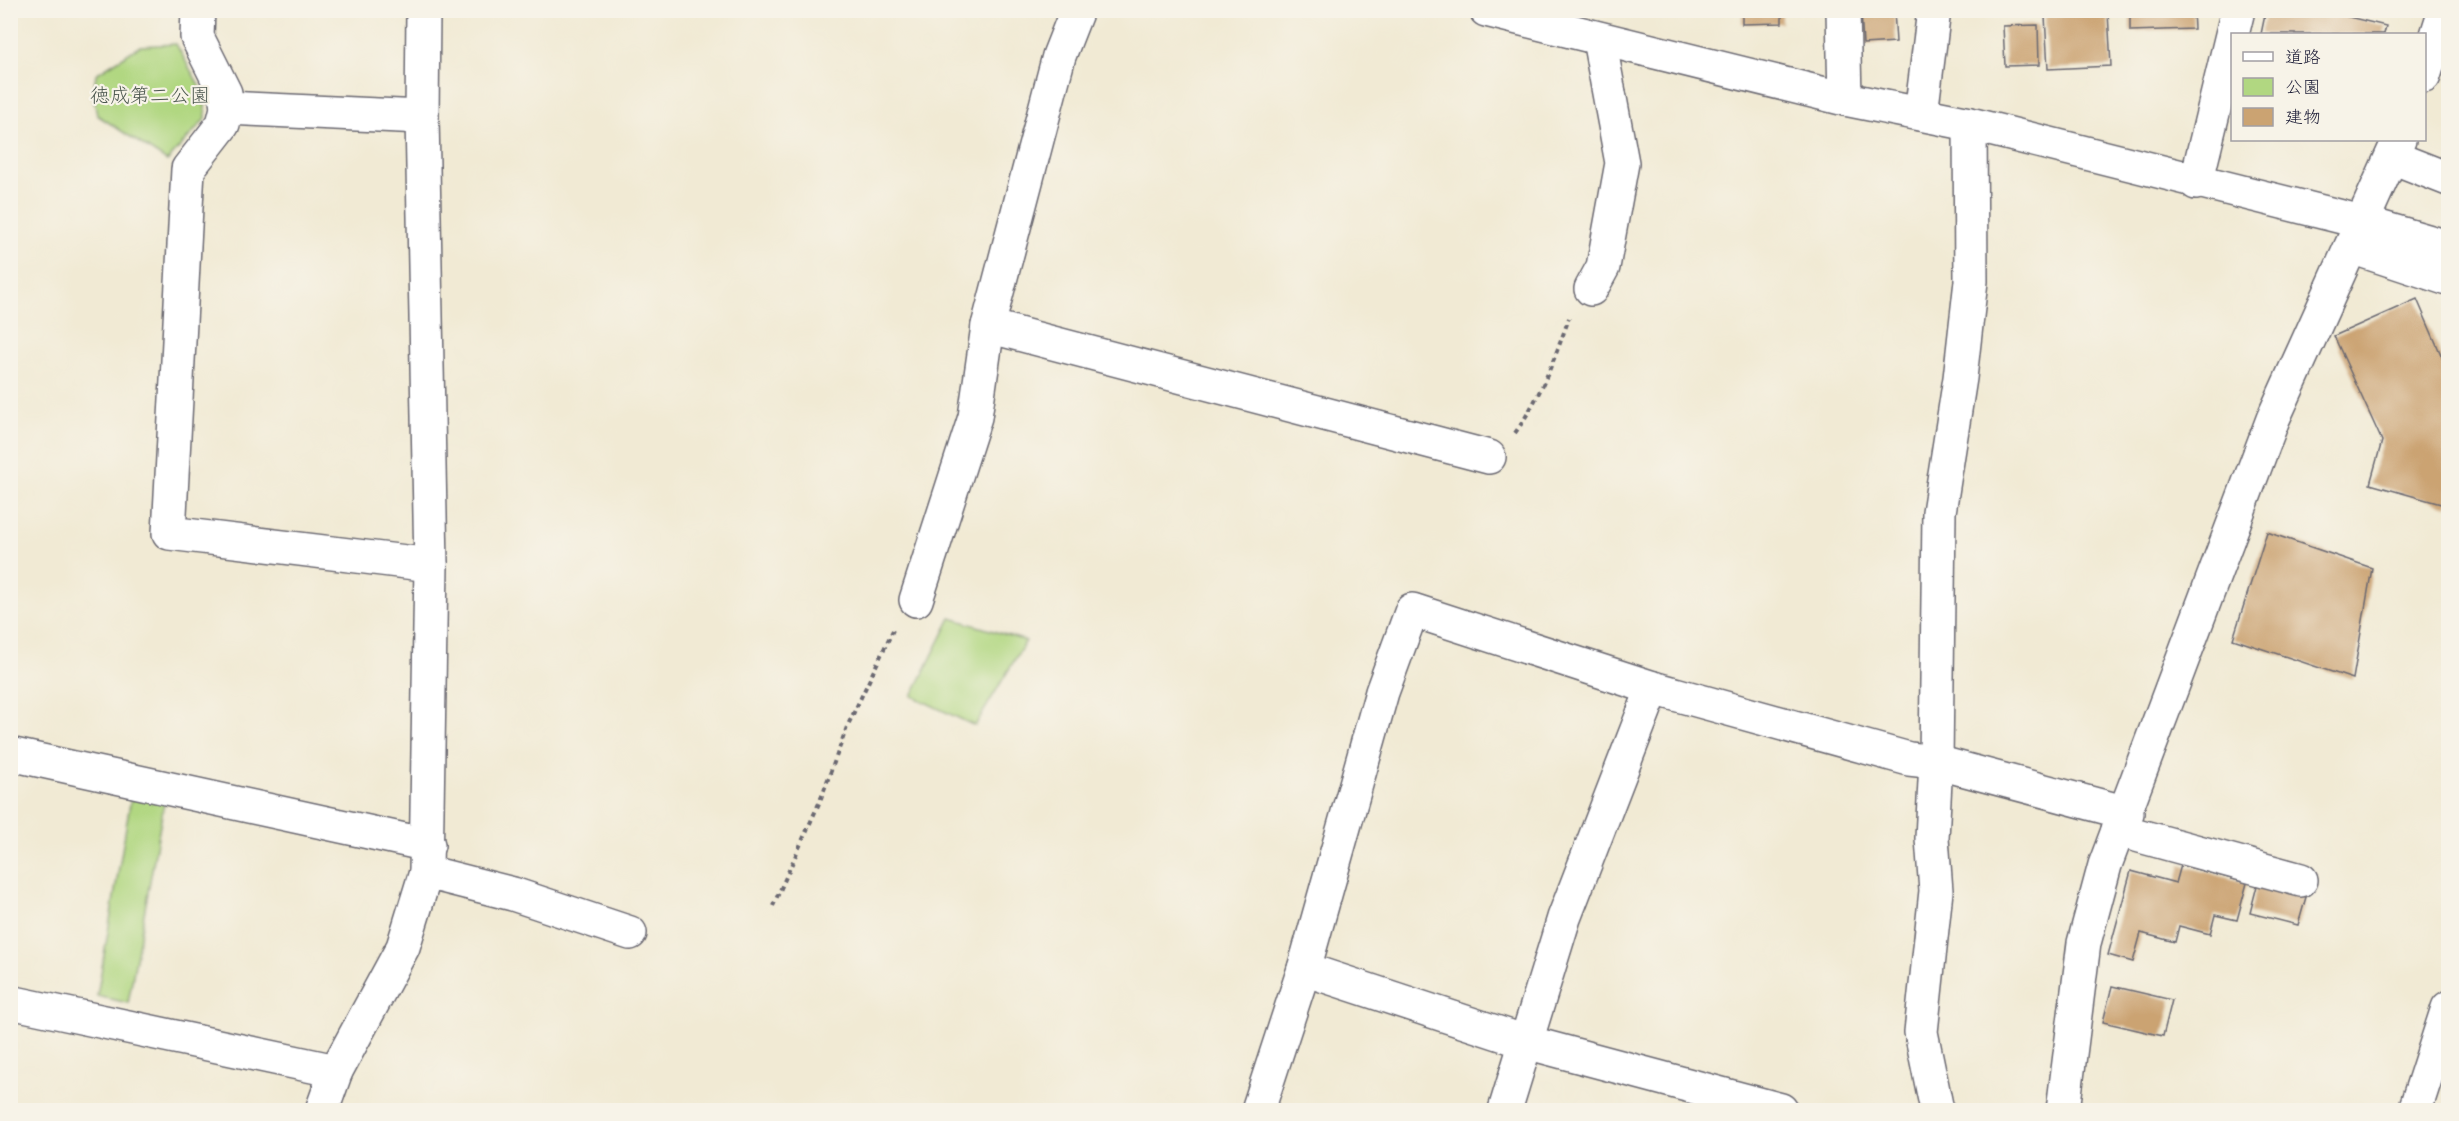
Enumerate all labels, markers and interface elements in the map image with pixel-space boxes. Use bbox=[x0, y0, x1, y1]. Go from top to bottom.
legend bbox=[2231, 33, 2426, 141]
text: 道路 bbox=[2285, 47, 2321, 68]
text: 公園 bbox=[2285, 77, 2321, 98]
park label: 徳成第二公園 bbox=[90, 84, 210, 107]
text: 建物 bbox=[2285, 107, 2321, 128]

